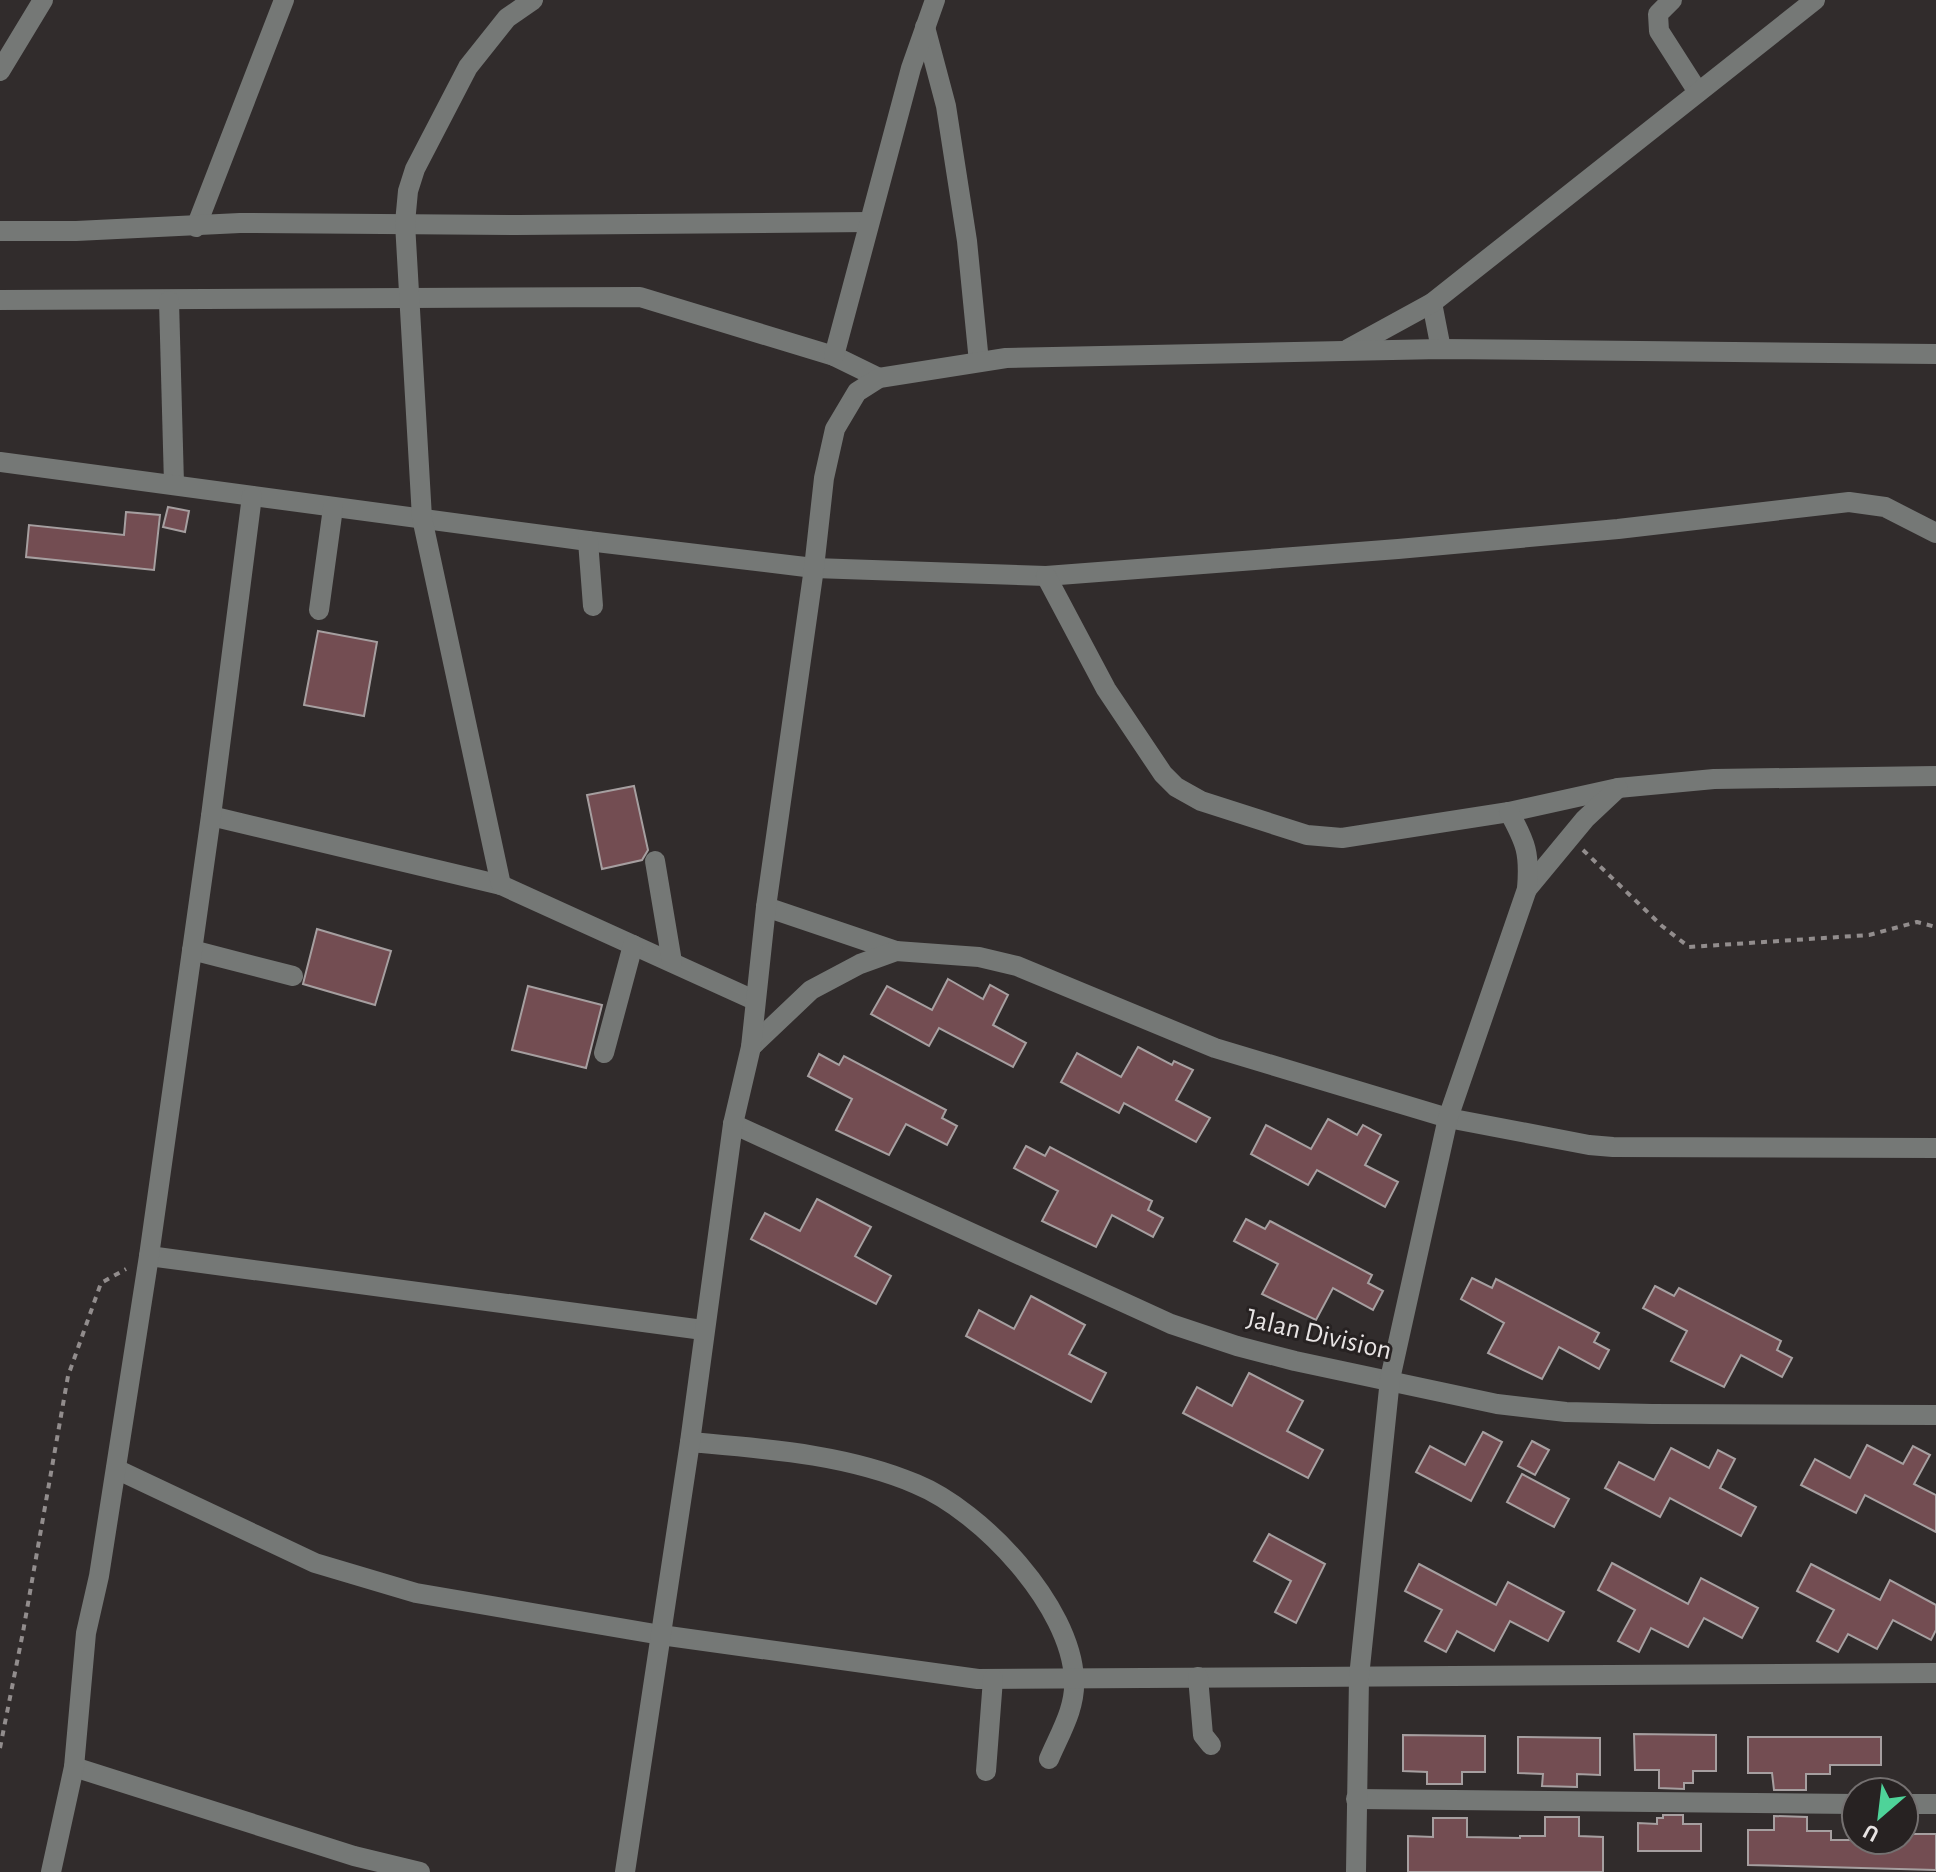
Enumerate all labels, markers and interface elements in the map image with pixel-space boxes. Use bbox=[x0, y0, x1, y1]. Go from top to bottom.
street label: Jalan Division bbox=[1244, 1305, 1394, 1365]
north arrow bbox=[1840, 1776, 1920, 1856]
text: U bbox=[1860, 1820, 1882, 1846]

